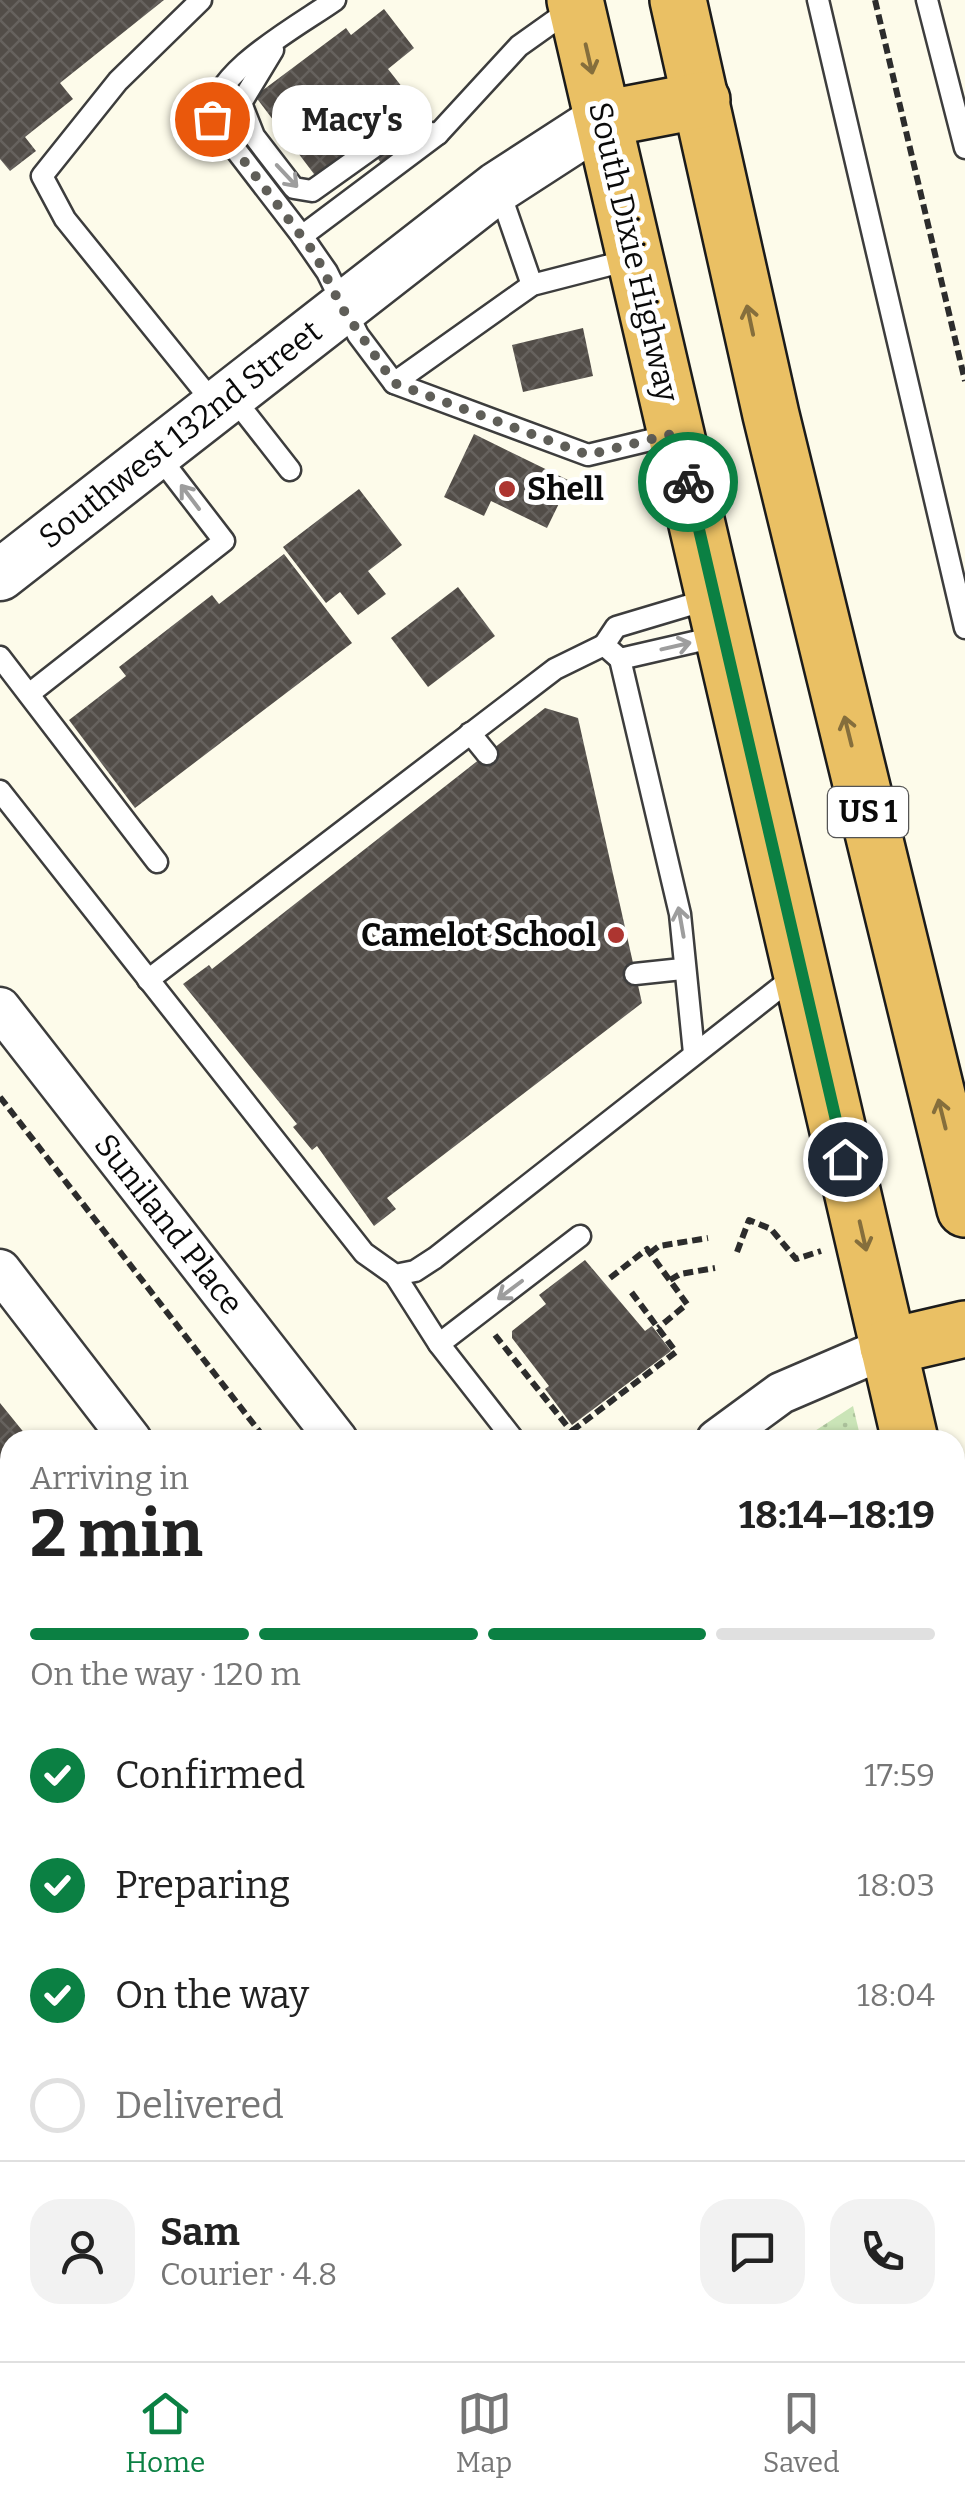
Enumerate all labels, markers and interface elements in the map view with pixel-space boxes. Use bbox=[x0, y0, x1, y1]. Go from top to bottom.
one-way arrow bbox=[581, 42, 599, 74]
pin bbox=[170, 77, 255, 162]
callout: Macy's bbox=[272, 84, 432, 154]
icon: bag bbox=[185, 92, 240, 147]
street label: South Dixie Highway bbox=[581, 98, 687, 407]
text: Macy's bbox=[301, 101, 403, 139]
one-way arrow bbox=[274, 163, 298, 188]
one-way arrow bbox=[740, 305, 758, 337]
street label: Southwest 132nd Street bbox=[31, 312, 329, 556]
courier bbox=[638, 432, 738, 532]
icon: bike bbox=[661, 455, 716, 510]
place label: Shell bbox=[527, 470, 604, 508]
marker: Shell bbox=[496, 478, 518, 500]
one-way arrow bbox=[179, 484, 200, 511]
one-way arrow bbox=[659, 636, 691, 655]
one-way arrow bbox=[838, 716, 856, 748]
road number: US 1 bbox=[828, 787, 908, 837]
one-way arrow bbox=[671, 906, 690, 939]
place label: Camelot School bbox=[361, 916, 596, 954]
marker: Camelot School bbox=[605, 924, 627, 946]
one-way arrow bbox=[932, 1099, 950, 1131]
pin bbox=[803, 1117, 888, 1202]
street label: Suniland Place bbox=[87, 1126, 251, 1322]
icon: home bbox=[818, 1132, 873, 1187]
one-way arrow bbox=[855, 1219, 873, 1251]
one-way arrow bbox=[497, 1279, 524, 1300]
text: Arriving in bbox=[30, 1459, 189, 1497]
text: 18:14–18:19 bbox=[739, 1492, 935, 1538]
text: 2 min bbox=[30, 1495, 203, 1573]
text: On the way · 120 m bbox=[30, 1655, 301, 1693]
icon: check bbox=[30, 1748, 85, 1803]
text: Confirmed bbox=[115, 1752, 305, 1798]
text: 17:59 bbox=[864, 1756, 935, 1794]
icon: check bbox=[30, 1858, 85, 1913]
text: Preparing bbox=[115, 1862, 290, 1908]
text: 18:03 bbox=[857, 1866, 935, 1904]
icon: check bbox=[30, 1968, 85, 2023]
text: On the way bbox=[115, 1972, 309, 2018]
text: 18:04 bbox=[857, 1976, 935, 2014]
text: Delivered bbox=[115, 2082, 284, 2128]
button: person bbox=[30, 2199, 135, 2304]
button: chat bbox=[700, 2199, 805, 2304]
button: phone bbox=[830, 2199, 935, 2304]
text: Sam bbox=[160, 2209, 240, 2255]
text: Courier · 4.8 bbox=[160, 2255, 337, 2293]
tab: Home bbox=[125, 2386, 205, 2479]
tab: Map bbox=[456, 2386, 512, 2479]
tab: Saved bbox=[763, 2386, 840, 2479]

